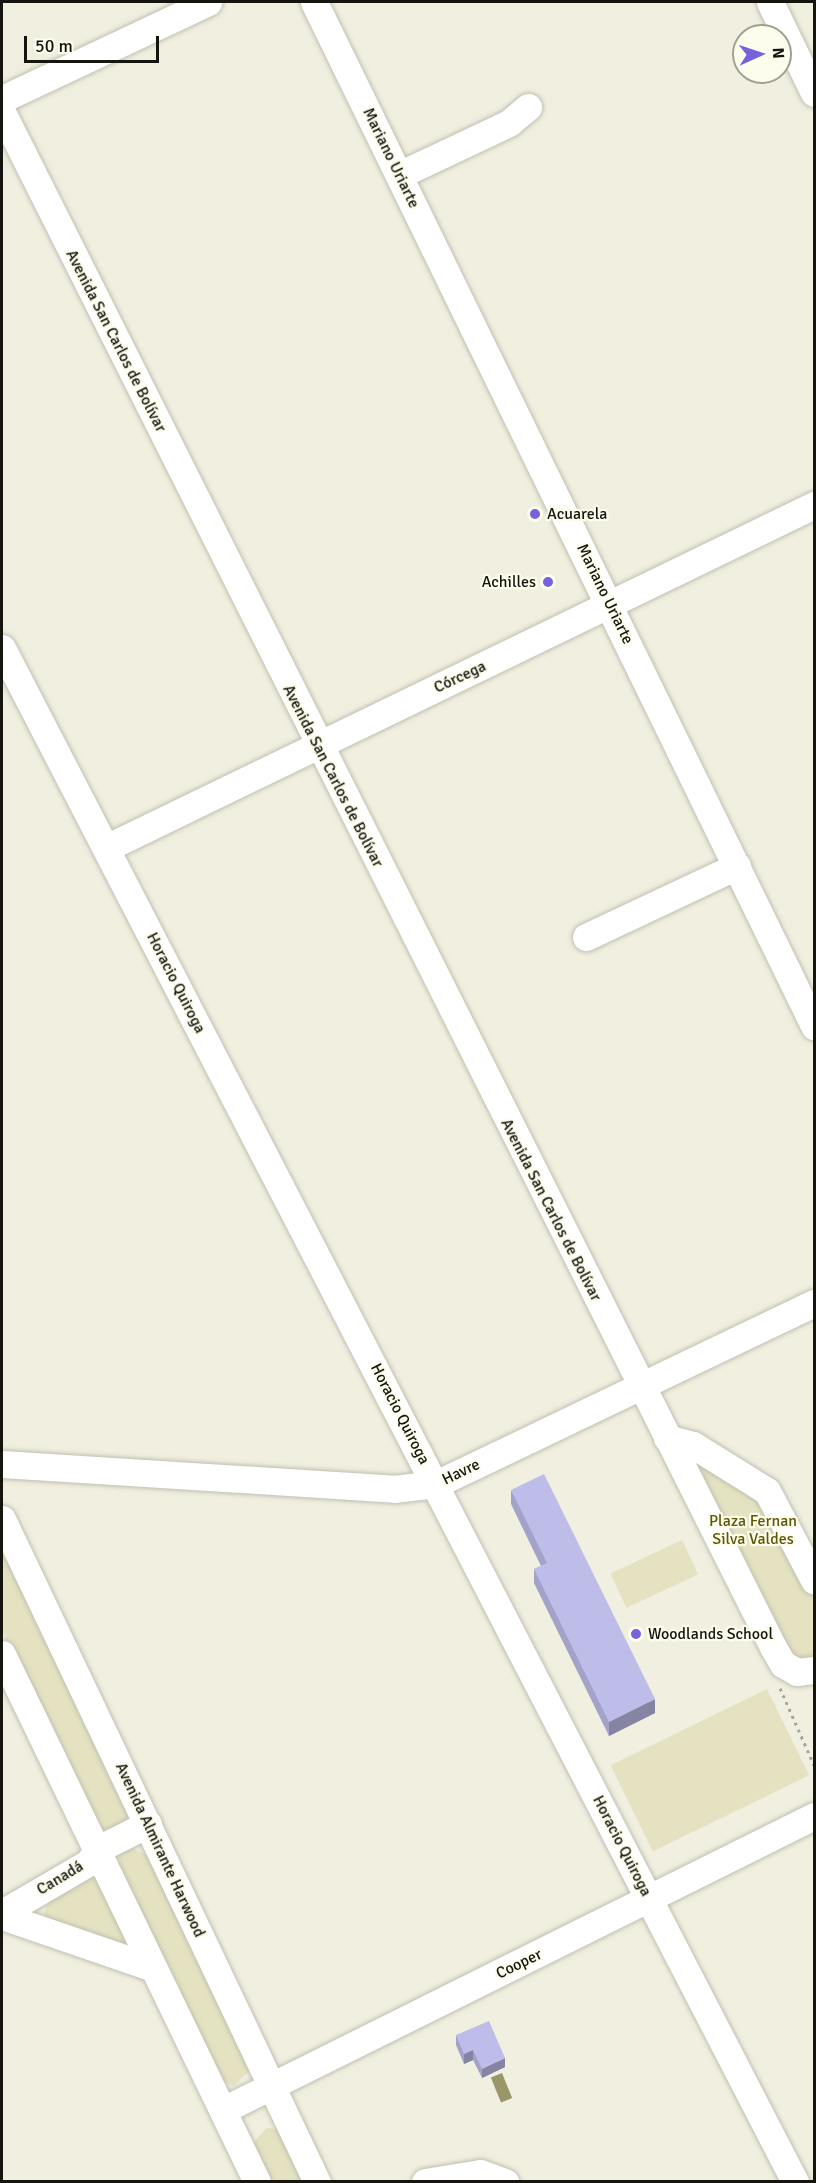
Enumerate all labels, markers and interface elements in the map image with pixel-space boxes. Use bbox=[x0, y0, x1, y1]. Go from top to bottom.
scale bar bbox=[27, 24, 162, 62]
north arrow bbox=[732, 24, 792, 84]
text: 50 m bbox=[35, 35, 73, 57]
text: N bbox=[768, 47, 788, 59]
street label: Mariano Uriarte bbox=[358, 105, 424, 211]
street label: Avenida San Carlos de Bolívar bbox=[62, 247, 170, 435]
place label: Acuarela bbox=[547, 504, 607, 524]
marker: Acuarela bbox=[528, 507, 542, 521]
street label: Mariano Uriarte bbox=[572, 541, 638, 647]
place label: Achilles bbox=[482, 572, 536, 592]
marker: Achilles bbox=[541, 575, 555, 589]
street label: Córcega bbox=[431, 657, 489, 697]
street label: Avenida San Carlos de Bolívar bbox=[279, 682, 387, 870]
street label: Horacio Quiroga bbox=[142, 929, 210, 1037]
street label: Avenida San Carlos de Bolívar bbox=[497, 1116, 605, 1304]
street label: Horacio Quiroga bbox=[366, 1360, 434, 1468]
street label: Havre bbox=[439, 1455, 483, 1489]
park label: Plaza Fernan Silva Valdes bbox=[709, 1511, 797, 1549]
place label: Woodlands School bbox=[648, 1624, 773, 1644]
marker: Woodlands School bbox=[629, 1627, 643, 1641]
street label: Avenida Almirante Harwood bbox=[111, 1760, 209, 1940]
street label: Horacio Quiroga bbox=[588, 1792, 656, 1900]
street label: Canadá bbox=[33, 1857, 87, 1899]
street label: Cooper bbox=[493, 1945, 545, 1983]

